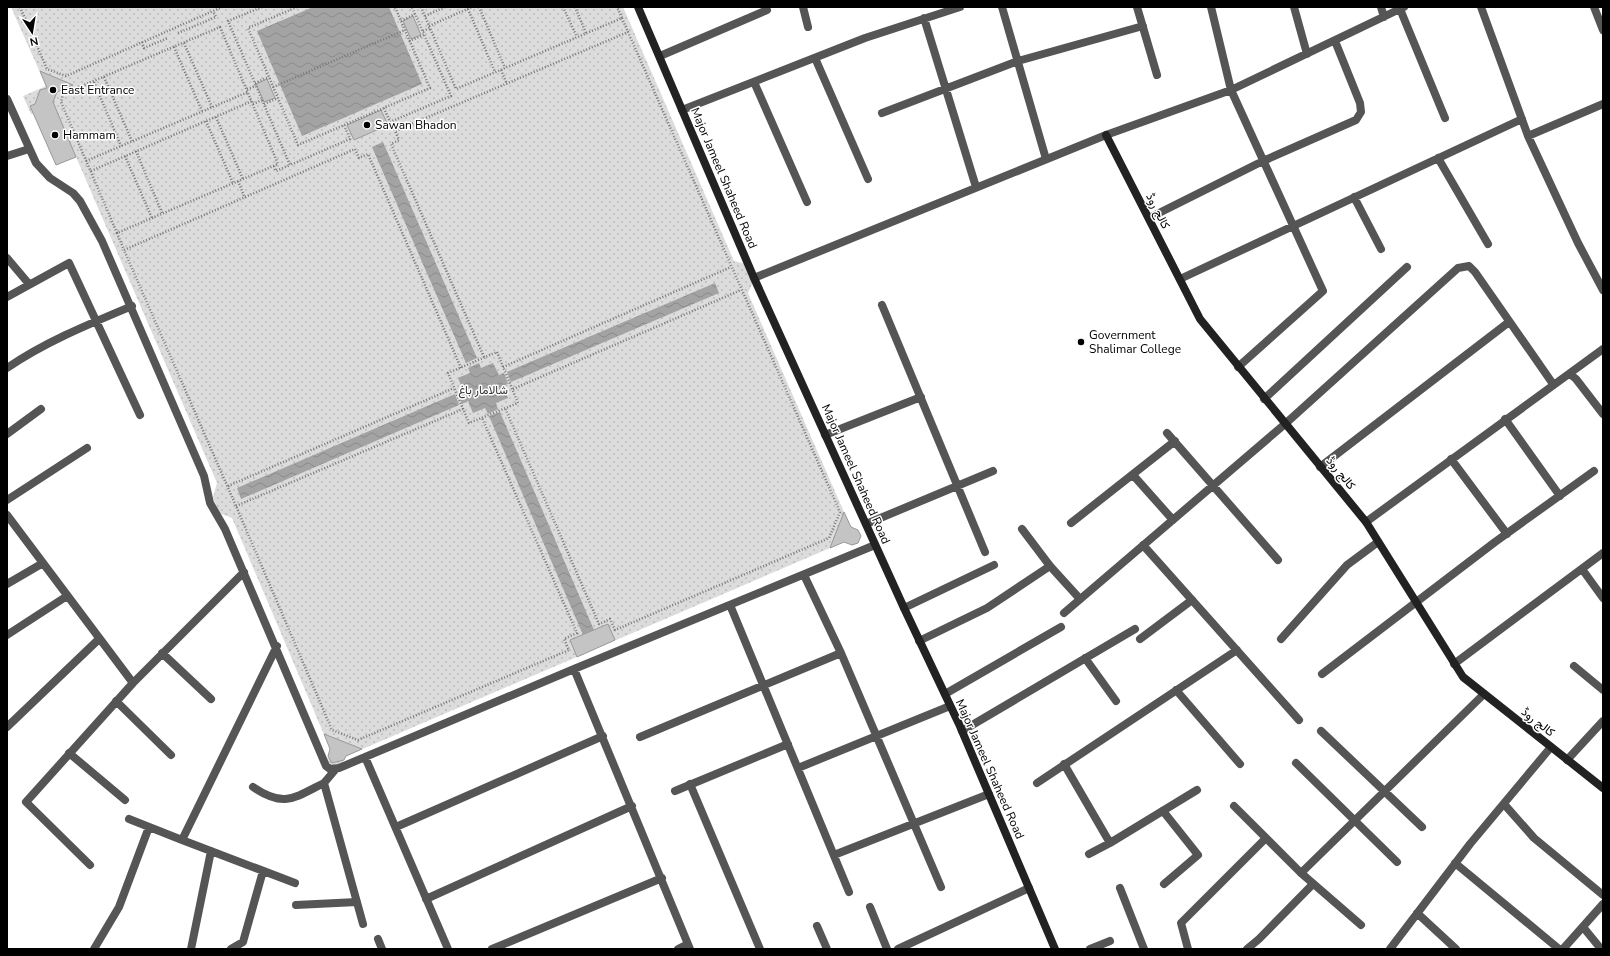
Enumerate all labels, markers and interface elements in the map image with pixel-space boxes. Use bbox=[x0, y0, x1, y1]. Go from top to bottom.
north arrow bbox=[12, 12, 52, 52]
text: N bbox=[28, 33, 40, 49]
place label: East Entrance bbox=[61, 82, 135, 98]
marker: East Entrance bbox=[48, 85, 58, 95]
street label: Major Jameel Shaheed Road bbox=[687, 105, 761, 251]
place label: Sawan Bhadon bbox=[375, 117, 457, 133]
marker: Sawan Bhadon bbox=[362, 120, 372, 130]
place label: Hammam bbox=[63, 127, 116, 143]
marker: Hammam bbox=[50, 130, 60, 140]
street label: کالج روڈ bbox=[1141, 190, 1174, 232]
place label: Government Shalimar College bbox=[1089, 327, 1181, 357]
marker: Government Shalimar College bbox=[1076, 337, 1086, 347]
park label: شالامار باغ bbox=[458, 382, 508, 399]
street label: Major Jameel Shaheed Road bbox=[818, 402, 894, 546]
street label: کالج روڈ bbox=[1322, 453, 1359, 494]
street label: Major Jameel Shaheed Road bbox=[952, 697, 1028, 841]
street label: کالج روڈ bbox=[1517, 704, 1558, 741]

